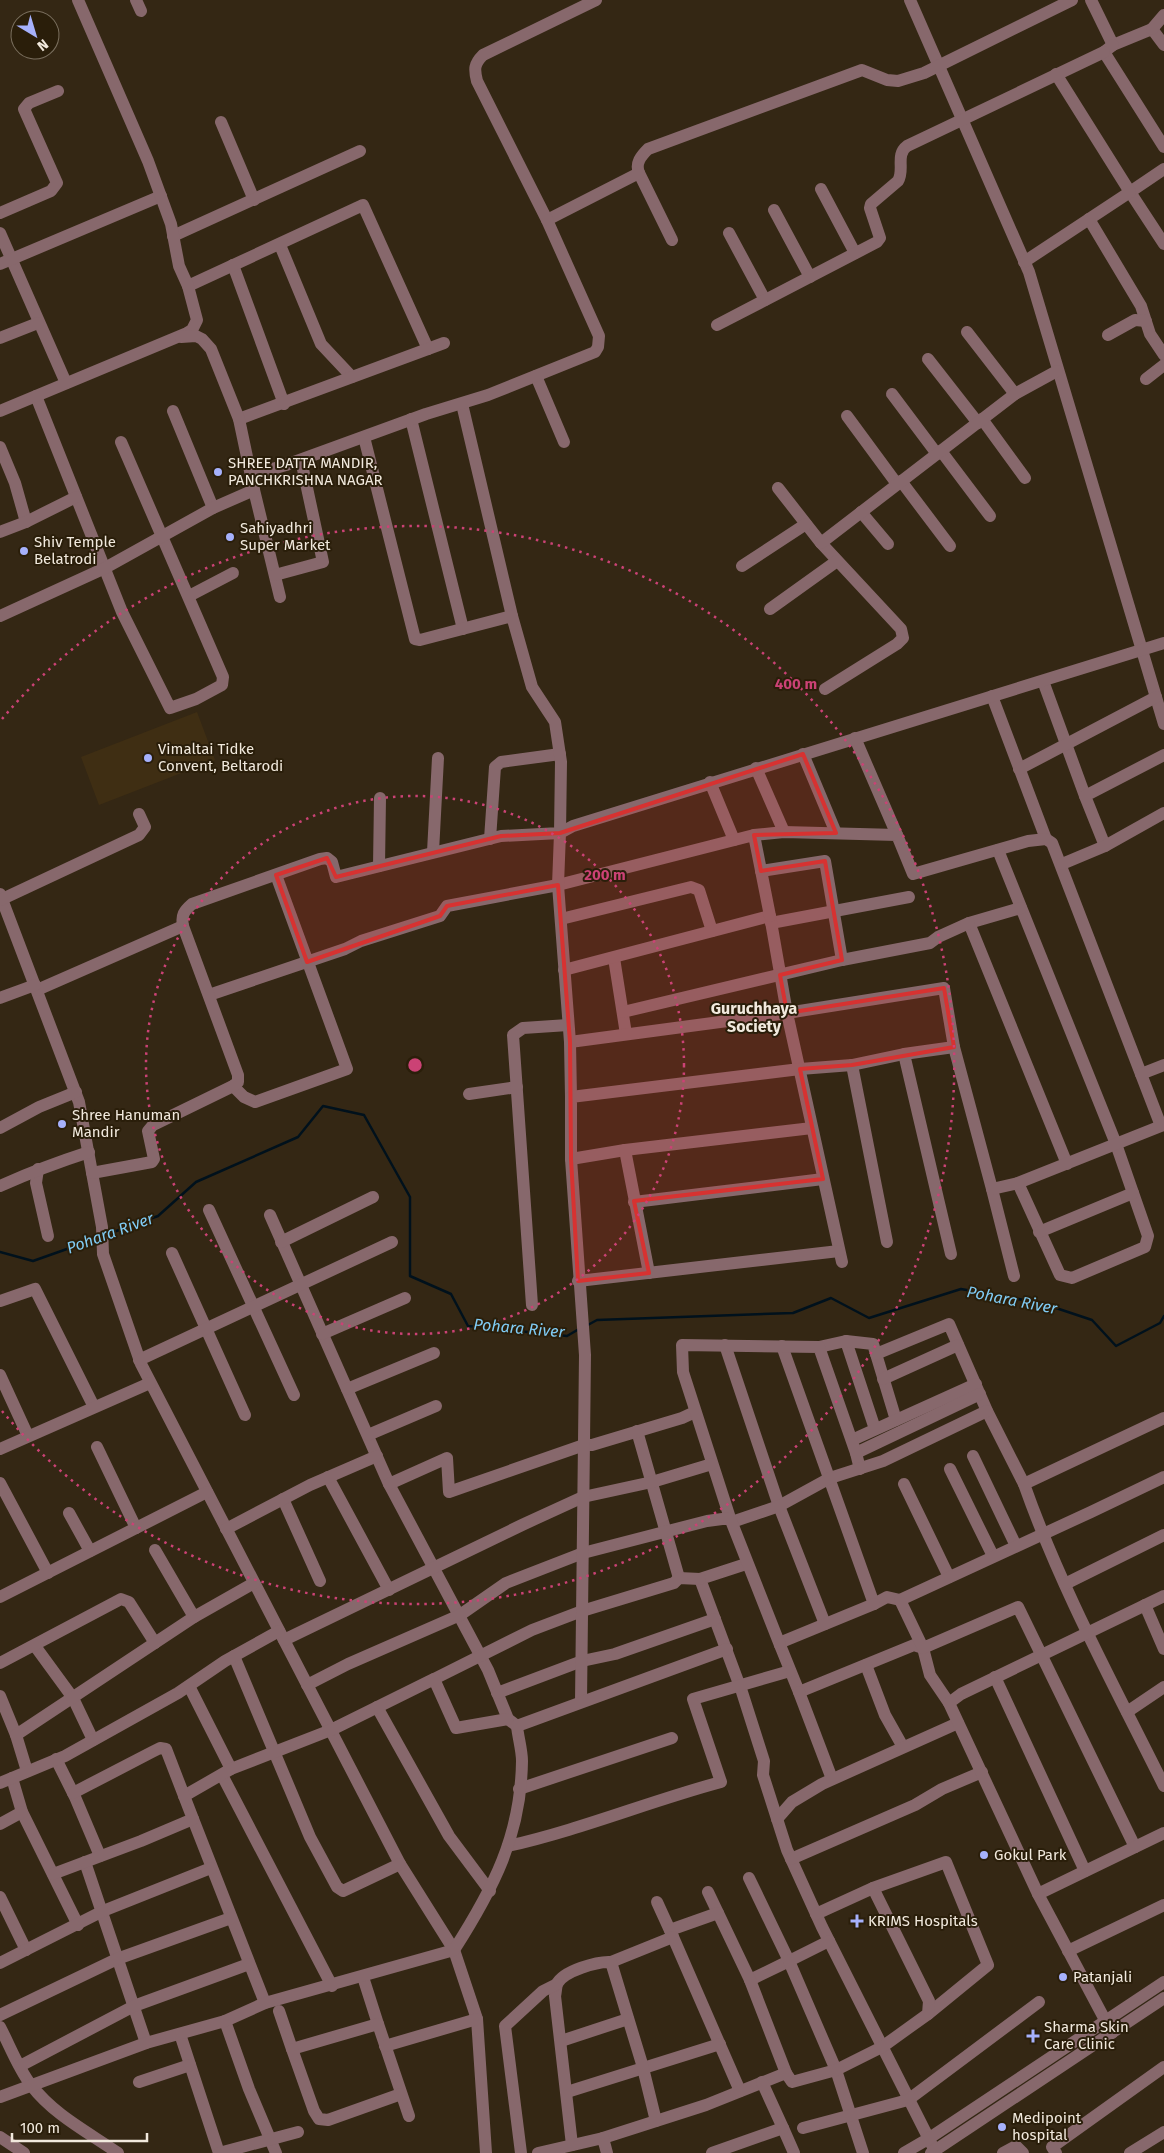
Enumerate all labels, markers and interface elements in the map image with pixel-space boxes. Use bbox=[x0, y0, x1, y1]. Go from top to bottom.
north arrow bbox=[10, 10, 60, 60]
text: N bbox=[34, 35, 52, 54]
place label: SHREE DATTA MANDIR, PANCHKRISHNA NAGAR bbox=[228, 454, 383, 489]
marker: SHREE DATTA MANDIR, PANCHKRISHNA NAGAR bbox=[212, 466, 224, 478]
place label: Sahiyadhri Super Market bbox=[240, 519, 331, 554]
marker: Sahiyadhri Super Market bbox=[224, 531, 236, 543]
place label: Shiv Temple Belatrodi bbox=[34, 533, 116, 568]
marker: Shiv Temple Belatrodi bbox=[18, 545, 30, 557]
text: 400 m bbox=[775, 675, 817, 693]
place label: Vimaltai Tidke Convent, Beltarodi bbox=[158, 740, 283, 775]
marker: Vimaltai Tidke Convent, Beltarodi bbox=[142, 752, 154, 764]
text: 200 m bbox=[584, 866, 626, 884]
district label: Guruchhaya Society bbox=[711, 999, 797, 1036]
centre of rings bbox=[406, 1056, 424, 1074]
place label: Shree Hanuman Mandir bbox=[72, 1106, 180, 1141]
marker: Shree Hanuman Mandir bbox=[56, 1118, 68, 1130]
water label: Pohara River bbox=[64, 1208, 157, 1258]
water label: Pohara River bbox=[965, 1282, 1060, 1318]
water label: Pohara River bbox=[473, 1315, 566, 1342]
place label: Gokul Park bbox=[994, 1846, 1067, 1864]
marker: Gokul Park bbox=[978, 1849, 990, 1861]
place label: KRIMS Hospitals bbox=[868, 1912, 978, 1930]
marker: KRIMS Hospitals bbox=[850, 1914, 864, 1928]
place label: Patanjali bbox=[1073, 1968, 1132, 1986]
marker: Patanjali bbox=[1057, 1971, 1069, 1983]
place label: Sharma Skin Care Clinic bbox=[1044, 2018, 1129, 2053]
marker: Sharma Skin Care Clinic bbox=[1026, 2029, 1040, 2043]
place label: Medipoint hospital bbox=[1012, 2109, 1082, 2144]
scale bar bbox=[12, 2110, 148, 2142]
text: 100 m bbox=[20, 2119, 60, 2137]
marker: Medipoint hospital bbox=[996, 2121, 1008, 2133]

